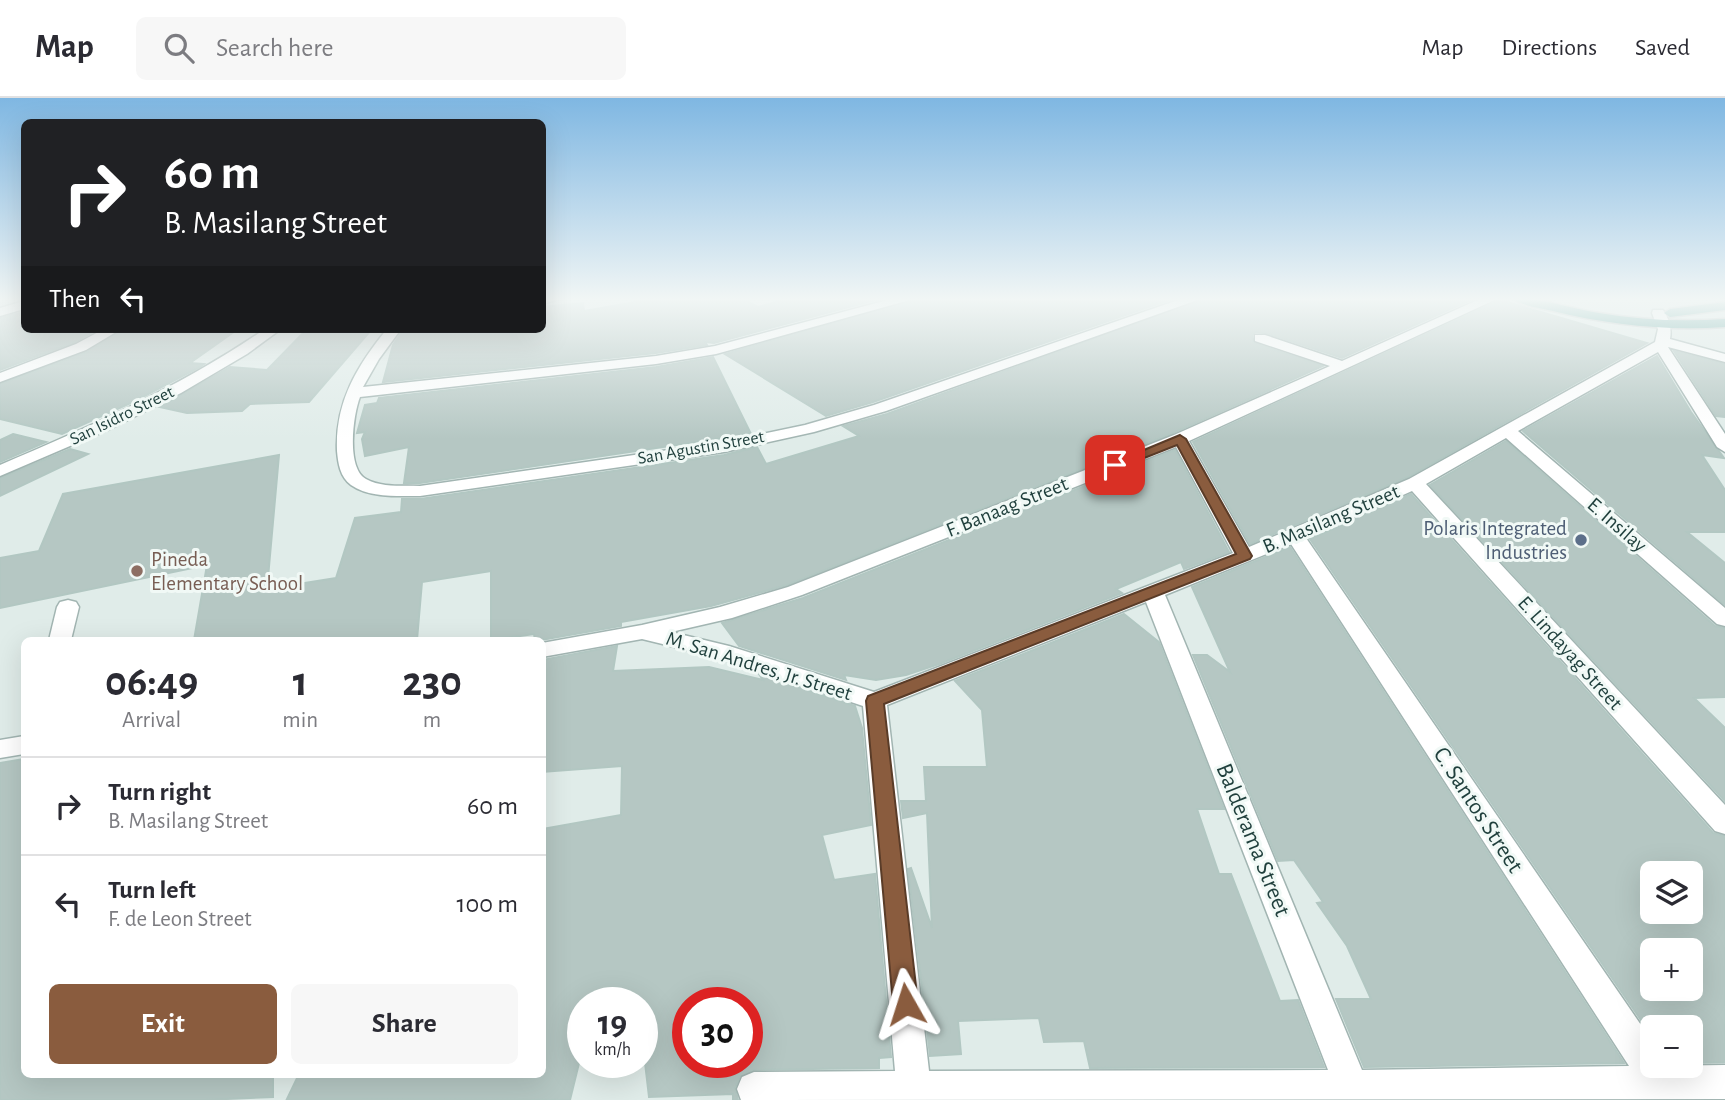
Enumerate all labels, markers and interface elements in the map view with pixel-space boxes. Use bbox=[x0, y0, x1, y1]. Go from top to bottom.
search box bbox=[136, 17, 626, 80]
icon: search bbox=[160, 29, 198, 67]
text: Map bbox=[35, 31, 94, 64]
text: Search here bbox=[216, 35, 334, 61]
text: Map bbox=[1421, 36, 1463, 60]
text: Directions bbox=[1501, 36, 1597, 60]
text: Saved bbox=[1635, 36, 1690, 60]
icon: right bbox=[49, 147, 140, 238]
text: 60 m bbox=[164, 149, 260, 198]
text: B. Masilang Street bbox=[164, 207, 387, 239]
icon: left bbox=[114, 280, 152, 318]
text: Then bbox=[49, 286, 100, 312]
street label: San Isidro Street bbox=[67, 383, 177, 449]
street label: San Agustin Street bbox=[636, 428, 766, 468]
pin bbox=[1085, 435, 1145, 495]
icon: arrive bbox=[1096, 446, 1134, 484]
street label: F. Banaag Street bbox=[943, 473, 1071, 541]
street label: B. Masilang Street bbox=[1260, 481, 1403, 557]
street label: E. Insilay bbox=[1583, 494, 1651, 556]
place label: Polaris Integrated Industries bbox=[1423, 518, 1567, 563]
marker: Polaris Integrated Industries bbox=[1573, 532, 1589, 548]
place label: Pineda Elementary School bbox=[151, 549, 303, 594]
marker: Pineda Elementary School bbox=[129, 563, 145, 579]
street label: E. Lindayag Street bbox=[1514, 592, 1626, 714]
street label: M. San Andres, Jr. Street bbox=[664, 628, 855, 704]
text: 06:49 bbox=[105, 661, 198, 703]
text: 1 bbox=[293, 661, 308, 703]
text: 230 bbox=[402, 661, 462, 703]
text: Arrival bbox=[122, 709, 181, 732]
text: min bbox=[282, 709, 318, 732]
text: m bbox=[423, 709, 441, 732]
street label: C. Santos Street bbox=[1429, 743, 1528, 877]
street label: Balderama Street bbox=[1211, 760, 1295, 920]
text: Turn right bbox=[108, 779, 211, 805]
icon: right bbox=[49, 787, 87, 825]
text: 60 m bbox=[467, 793, 518, 819]
text: B. Masilang Street bbox=[108, 810, 268, 833]
map controls bbox=[1640, 861, 1703, 1078]
button: layers bbox=[1640, 861, 1703, 924]
text: Turn left bbox=[108, 877, 196, 903]
icon: left bbox=[49, 885, 87, 923]
text: 100 m bbox=[457, 891, 518, 917]
text: F. de Leon Street bbox=[108, 908, 252, 931]
button: + bbox=[1640, 938, 1703, 1001]
position arrow bbox=[869, 967, 943, 1041]
button: Exit bbox=[49, 984, 277, 1064]
button: Share bbox=[291, 984, 518, 1064]
speed limit sign: 30 bbox=[672, 987, 763, 1078]
text: 19 bbox=[598, 1006, 627, 1041]
button: − bbox=[1640, 1015, 1703, 1078]
text: km/h bbox=[594, 1041, 631, 1059]

